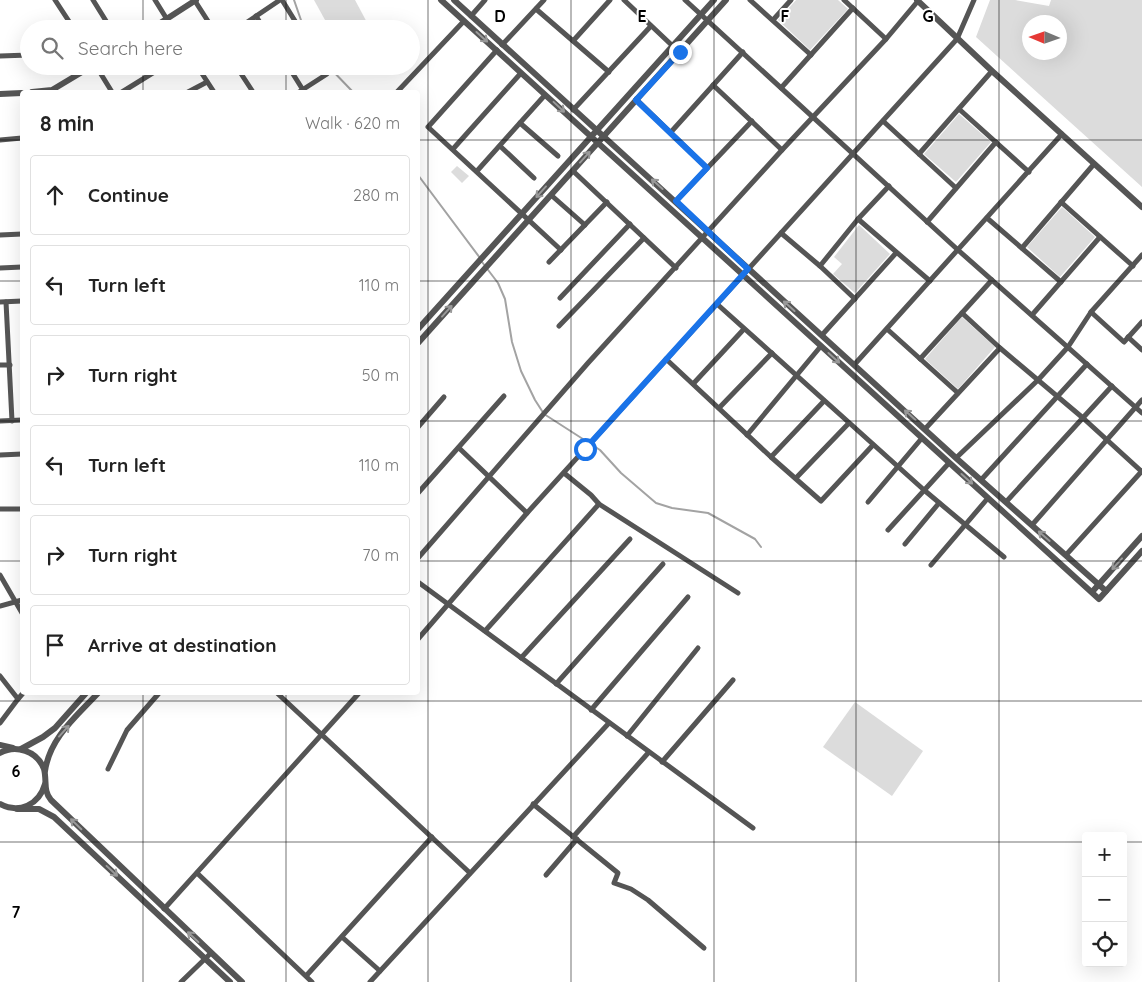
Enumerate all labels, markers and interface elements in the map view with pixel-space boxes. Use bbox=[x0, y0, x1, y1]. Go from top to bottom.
text: D bbox=[494, 6, 506, 26]
text: E bbox=[637, 6, 647, 26]
text: F bbox=[781, 6, 790, 26]
text: G bbox=[922, 6, 934, 26]
north arrow bbox=[1022, 15, 1067, 60]
search box bbox=[20, 20, 420, 75]
one-way arrow bbox=[475, 31, 488, 43]
icon: search bbox=[38, 34, 66, 62]
text: Search here bbox=[78, 36, 183, 60]
route end bbox=[669, 41, 692, 64]
one-way arrow bbox=[552, 101, 565, 113]
text: 8 min bbox=[40, 110, 94, 136]
text: Walk · 620 m bbox=[305, 113, 400, 133]
one-way arrow bbox=[579, 151, 591, 164]
one-way arrow bbox=[651, 178, 663, 190]
icon: ahead bbox=[41, 181, 69, 209]
text: Continue bbox=[88, 183, 169, 207]
text: 280 m bbox=[353, 185, 399, 205]
one-way arrow bbox=[535, 186, 547, 199]
icon: left bbox=[41, 271, 69, 299]
text: Turn left bbox=[88, 273, 166, 297]
text: 110 m bbox=[359, 275, 399, 295]
one-way arrow bbox=[783, 300, 796, 312]
one-way arrow bbox=[441, 304, 453, 317]
one-way arrow bbox=[827, 352, 840, 364]
icon: right bbox=[41, 361, 69, 389]
text: Turn right bbox=[88, 363, 177, 387]
text: 50 m bbox=[362, 365, 399, 385]
one-way arrow bbox=[903, 409, 916, 421]
route start bbox=[574, 438, 597, 461]
icon: left bbox=[41, 451, 69, 479]
text: Turn left bbox=[88, 453, 166, 477]
text: 110 m bbox=[359, 455, 399, 475]
one-way arrow bbox=[961, 473, 974, 485]
one-way arrow bbox=[1037, 530, 1050, 541]
icon: right bbox=[41, 541, 69, 569]
text: Turn right bbox=[88, 543, 177, 567]
text: 70 m bbox=[362, 545, 399, 565]
one-way arrow bbox=[1111, 558, 1123, 571]
icon: arrive bbox=[41, 631, 69, 659]
text: Arrive at destination bbox=[88, 633, 277, 657]
one-way arrow bbox=[58, 724, 70, 737]
text: 6 bbox=[12, 761, 21, 781]
one-way arrow bbox=[70, 818, 82, 830]
map controls bbox=[1082, 832, 1127, 967]
button: + bbox=[1082, 832, 1127, 877]
one-way arrow bbox=[105, 865, 118, 877]
button: − bbox=[1082, 877, 1127, 922]
text: 7 bbox=[12, 902, 21, 922]
button: locate bbox=[1082, 922, 1127, 967]
one-way arrow bbox=[187, 931, 200, 943]

